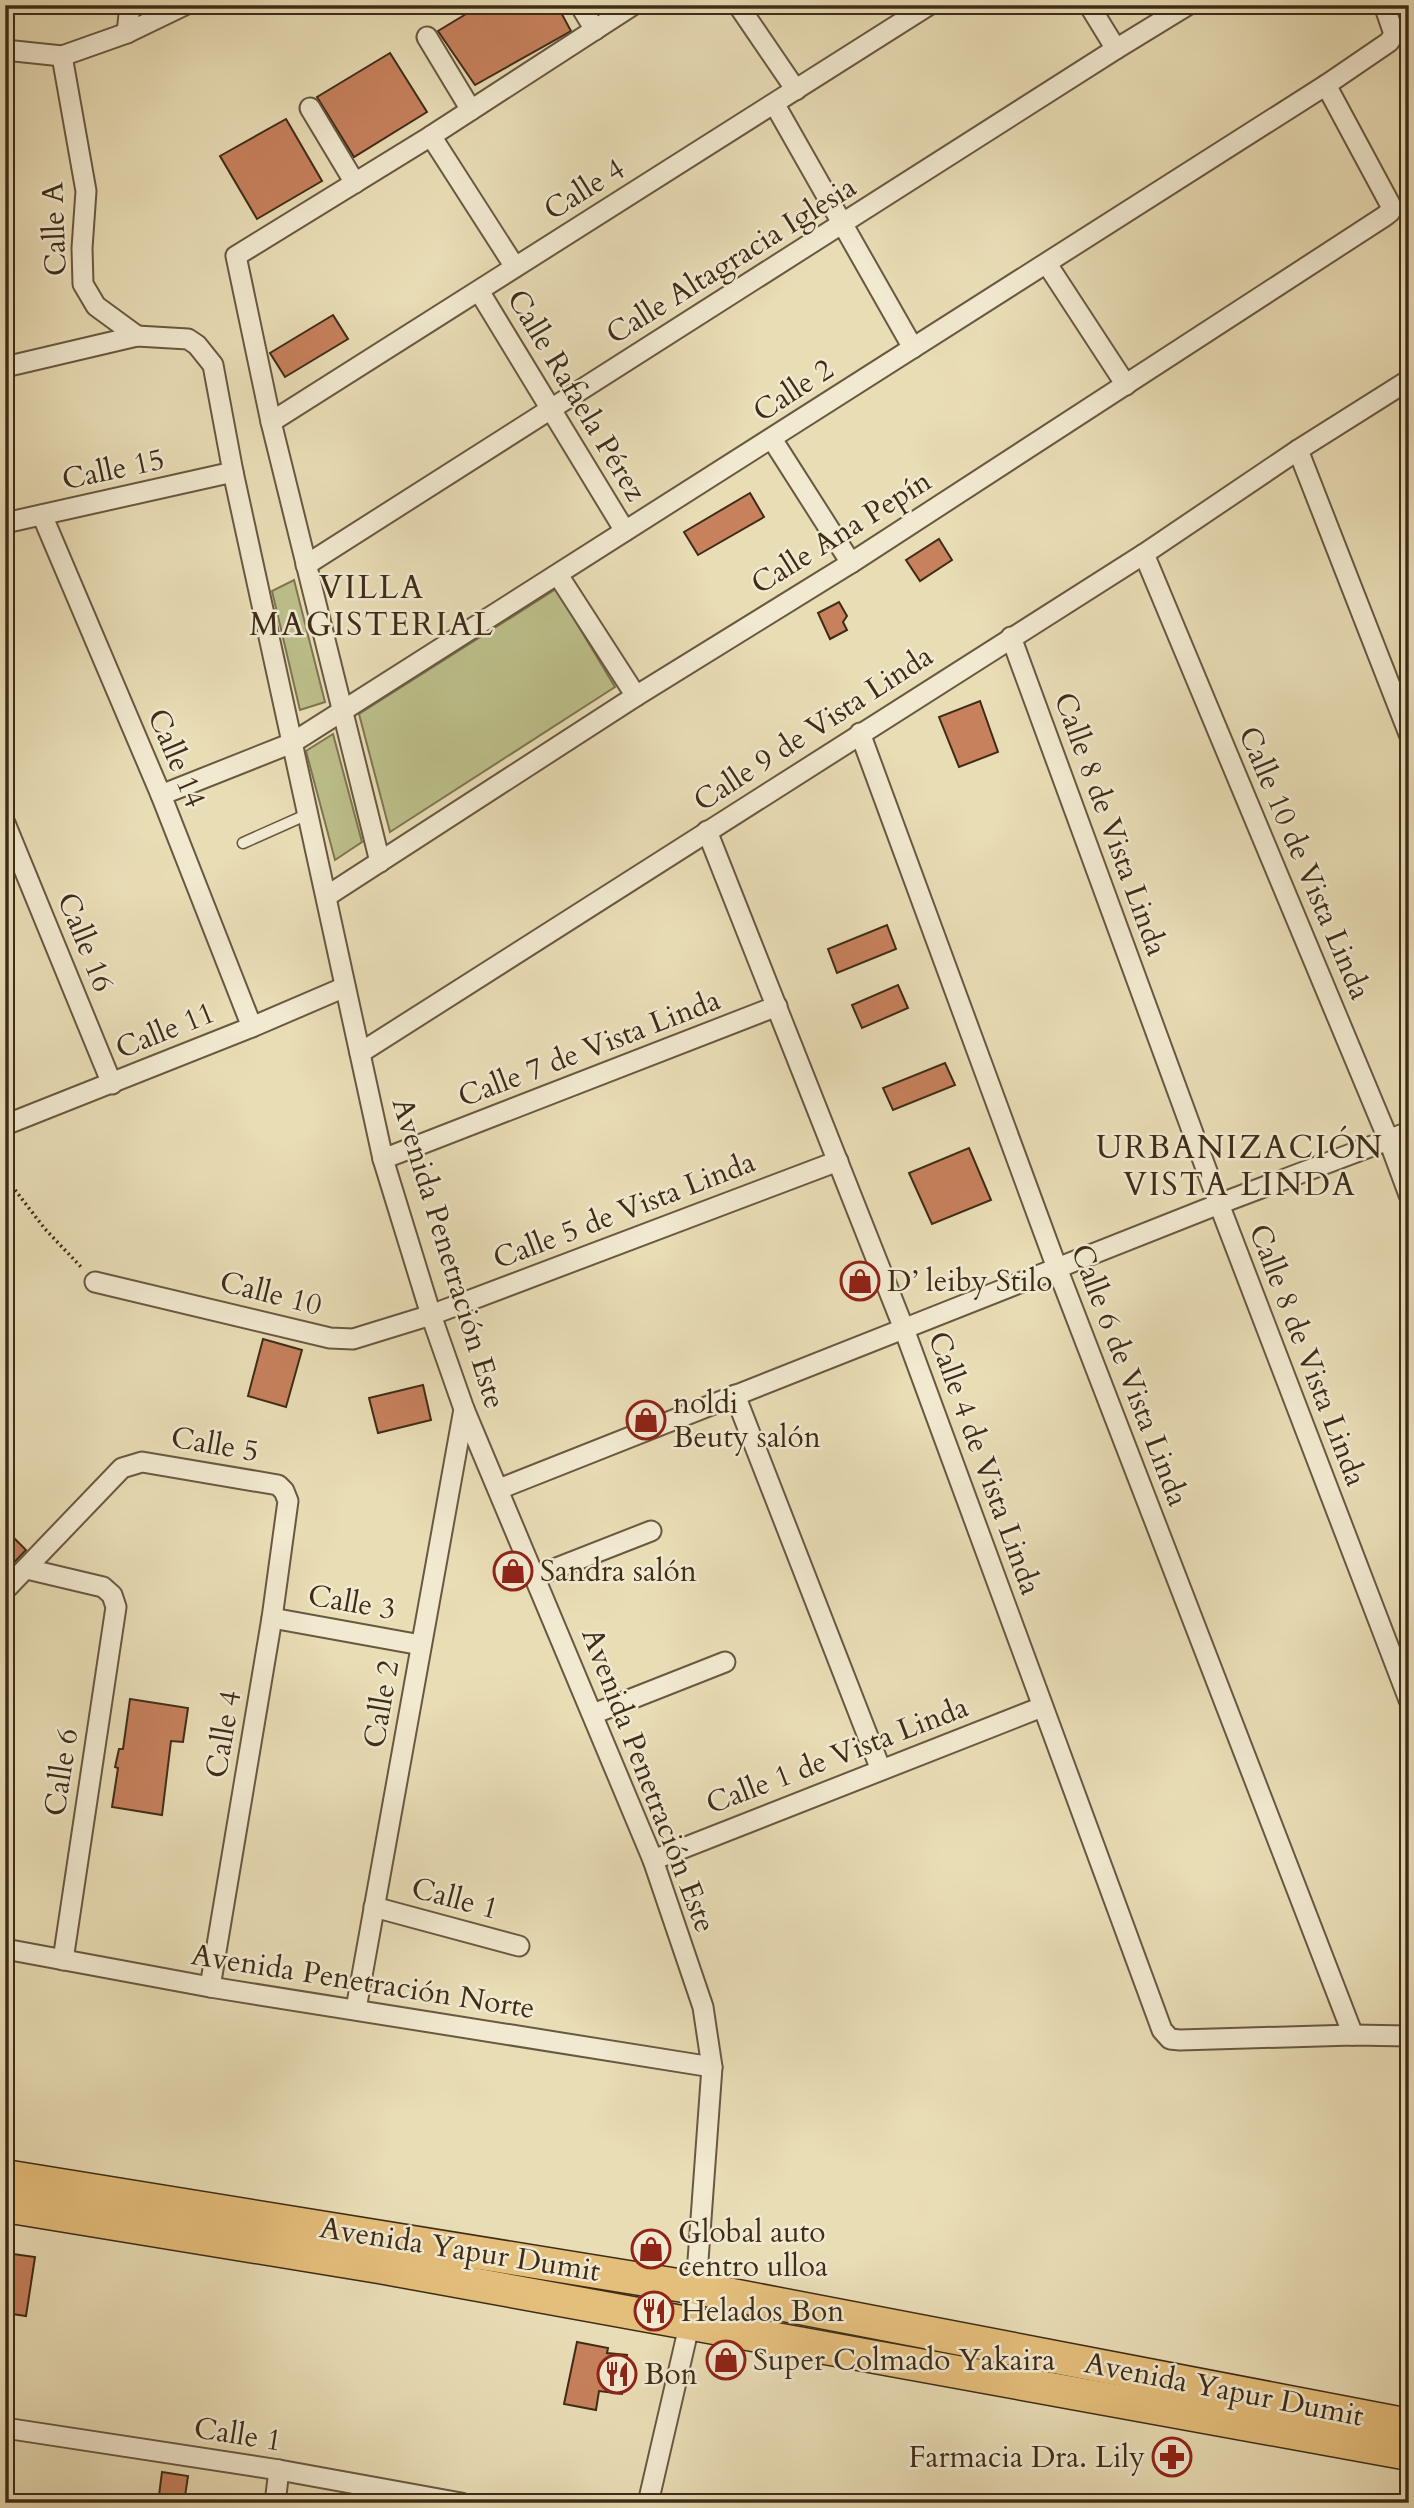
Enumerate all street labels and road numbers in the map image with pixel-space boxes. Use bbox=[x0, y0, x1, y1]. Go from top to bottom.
street label: Calle 4 bbox=[536, 149, 633, 230]
street label: Calle Altagracia Iglesia bbox=[598, 167, 864, 354]
street label: Calle A bbox=[32, 181, 77, 277]
street label: Calle Rafaela Pérez bbox=[497, 282, 656, 509]
street label: Calle 2 bbox=[745, 349, 841, 432]
street label: Calle 15 bbox=[58, 439, 168, 500]
street label: Calle Ana Pepín bbox=[743, 461, 939, 604]
street label: Calle 9 de Vista Linda bbox=[686, 636, 941, 821]
street label: Calle 8 de Vista Linda bbox=[1044, 687, 1177, 962]
street label: Calle 14 bbox=[137, 703, 216, 814]
street label: Calle 10 de Vista Linda bbox=[1228, 720, 1381, 1006]
street label: Calle 16 bbox=[47, 886, 124, 998]
street label: Calle 7 de Vista Linda bbox=[452, 980, 726, 1117]
street label: Calle 11 bbox=[109, 992, 221, 1069]
street label: Avenida Penetración Este bbox=[382, 1093, 515, 1414]
street label: Calle 5 de Vista Linda bbox=[487, 1142, 761, 1279]
street label: Calle 8 de Vista Linda bbox=[1239, 1218, 1376, 1492]
street label: Calle 6 de Vista Linda bbox=[1061, 1238, 1198, 1512]
street label: Calle 10 bbox=[216, 1261, 326, 1326]
street label: Calle 4 de Vista Linda bbox=[918, 1326, 1051, 1601]
street label: Calle 5 bbox=[168, 1417, 262, 1472]
street label: Calle 3 bbox=[305, 1575, 399, 1630]
street label: Avenida Penetración Este bbox=[571, 1622, 726, 1938]
street label: Calle 2 bbox=[354, 1657, 409, 1751]
street label: Calle 4 bbox=[196, 1687, 251, 1781]
street label: Calle 1 de Vista Linda bbox=[700, 1687, 974, 1824]
street label: Calle 6 bbox=[34, 1725, 89, 1819]
street label: Calle 1 bbox=[407, 1867, 503, 1930]
street label: Avenida Penetración Norte bbox=[188, 1934, 538, 2029]
street label: Avenida Yapur Dumit bbox=[317, 2207, 604, 2292]
street label: Avenida Yapur Dumit bbox=[1081, 2342, 1367, 2437]
street label: Calle 1 bbox=[191, 2407, 285, 2462]

